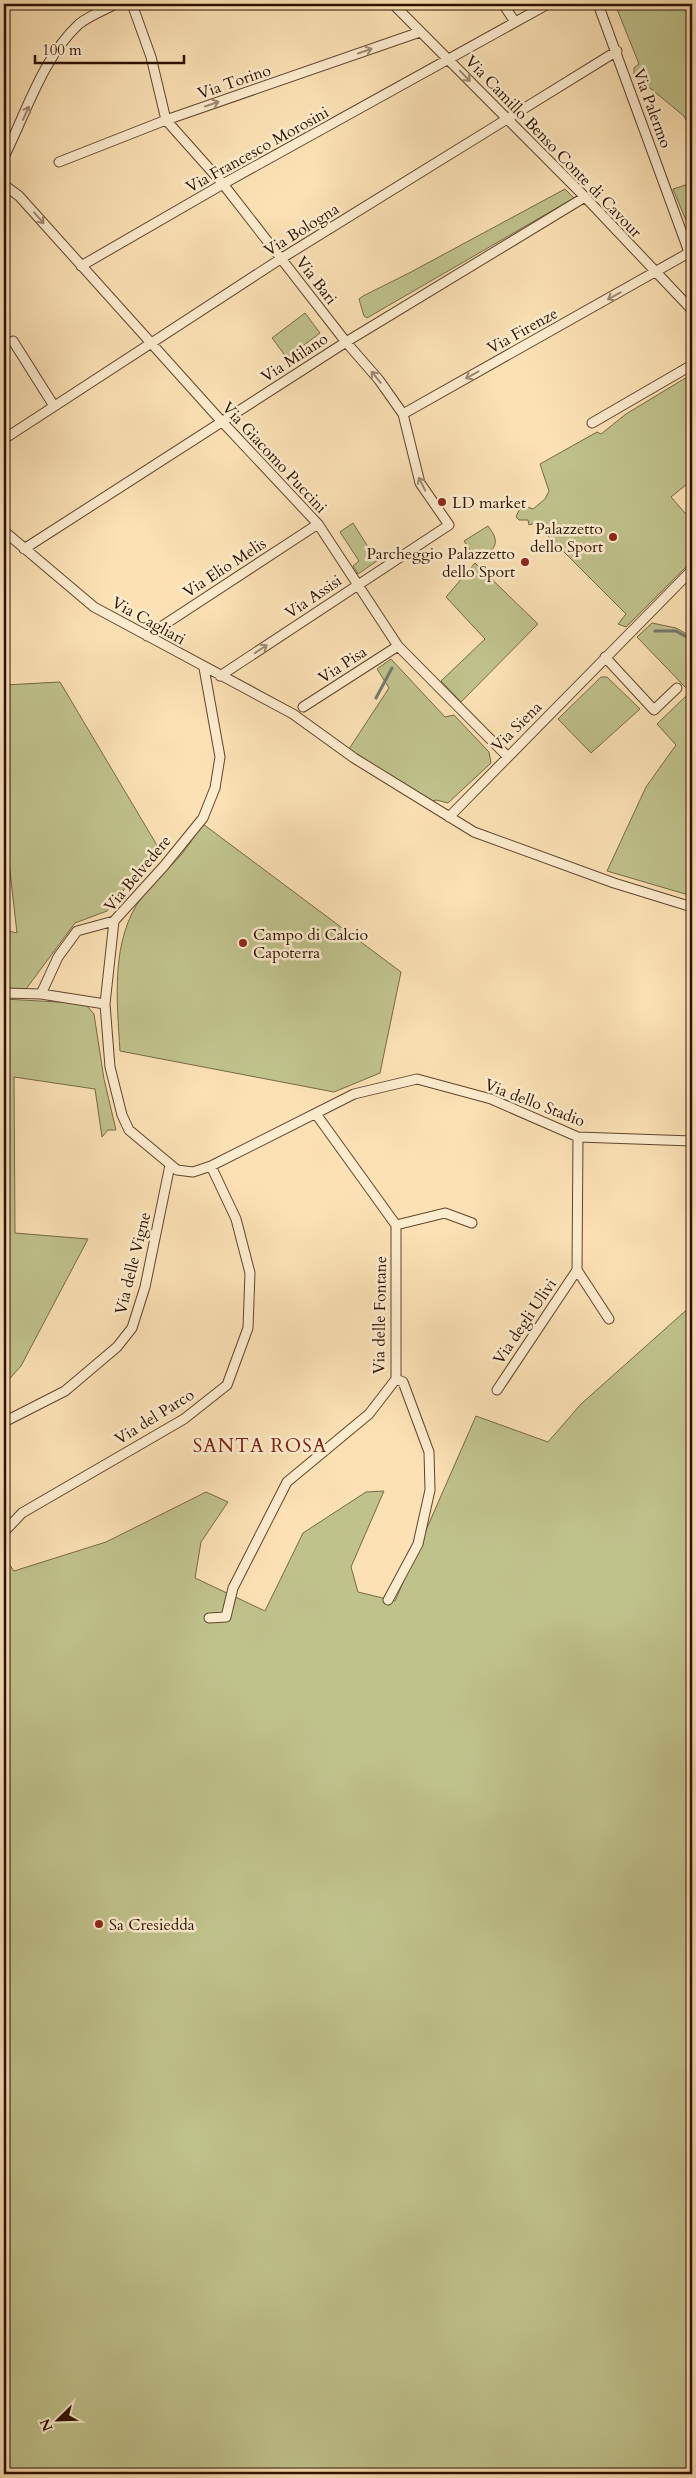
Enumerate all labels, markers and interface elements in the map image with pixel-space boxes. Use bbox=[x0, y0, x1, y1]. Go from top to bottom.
scale bar bbox=[35, 32, 184, 64]
text: 100 m bbox=[42, 40, 82, 60]
one-way arrow bbox=[357, 46, 373, 55]
street label: Via Camillo Benso Conte di Cavour bbox=[460, 51, 647, 243]
street label: Via Torino bbox=[195, 59, 274, 105]
street label: Via Palermo bbox=[627, 65, 677, 152]
one-way arrow bbox=[459, 69, 471, 82]
one-way arrow bbox=[203, 99, 219, 108]
street label: Via Francesco Morosini bbox=[182, 101, 333, 198]
one-way arrow bbox=[21, 106, 31, 121]
street label: Via Bologna bbox=[260, 198, 343, 262]
one-way arrow bbox=[33, 212, 45, 225]
street label: Via Bari bbox=[290, 252, 342, 310]
one-way arrow bbox=[607, 291, 622, 301]
street label: Via Firenze bbox=[483, 302, 562, 359]
street label: Via Milano bbox=[257, 328, 333, 388]
one-way arrow bbox=[371, 371, 382, 384]
one-way arrow bbox=[466, 371, 480, 381]
street label: Via Giacomo Puccini bbox=[217, 397, 332, 519]
one-way arrow bbox=[417, 477, 427, 492]
place label: LD market bbox=[452, 492, 526, 514]
marker: LD market bbox=[436, 496, 448, 508]
place label: Palazzetto dello Sport bbox=[530, 518, 603, 558]
marker: Palazzetto dello Sport bbox=[607, 531, 619, 543]
street label: Via Elio Melis bbox=[179, 533, 270, 603]
place label: Parcheggio Palazzetto dello Sport bbox=[366, 543, 515, 583]
marker: Parcheggio Palazzetto dello Sport bbox=[519, 556, 531, 568]
street label: Via Assisi bbox=[281, 570, 347, 624]
street label: Via Cagliari bbox=[108, 592, 190, 650]
street label: Via Pisa bbox=[314, 641, 371, 689]
one-way arrow bbox=[254, 644, 268, 654]
street label: Via Siena bbox=[487, 697, 547, 757]
street label: Via Belvedere bbox=[99, 831, 176, 917]
place label: Campo di Calcio Capoterra bbox=[253, 924, 368, 964]
marker: Campo di Calcio Capoterra bbox=[237, 937, 249, 949]
street label: Via dello Stadio bbox=[481, 1074, 588, 1132]
street label: Via delle Vigne bbox=[110, 1210, 156, 1317]
street label: Via delle Fontane bbox=[368, 1256, 392, 1374]
street label: Via degli Ulivi bbox=[488, 1274, 562, 1369]
street label: Via del Parco bbox=[111, 1384, 199, 1450]
district label: SANTA ROSA bbox=[193, 1433, 327, 1459]
place label: Sa Cresiedda bbox=[109, 1914, 195, 1936]
marker: Sa Cresiedda bbox=[93, 1918, 105, 1930]
north arrow bbox=[32, 2396, 82, 2446]
text: N bbox=[35, 2416, 58, 2434]

